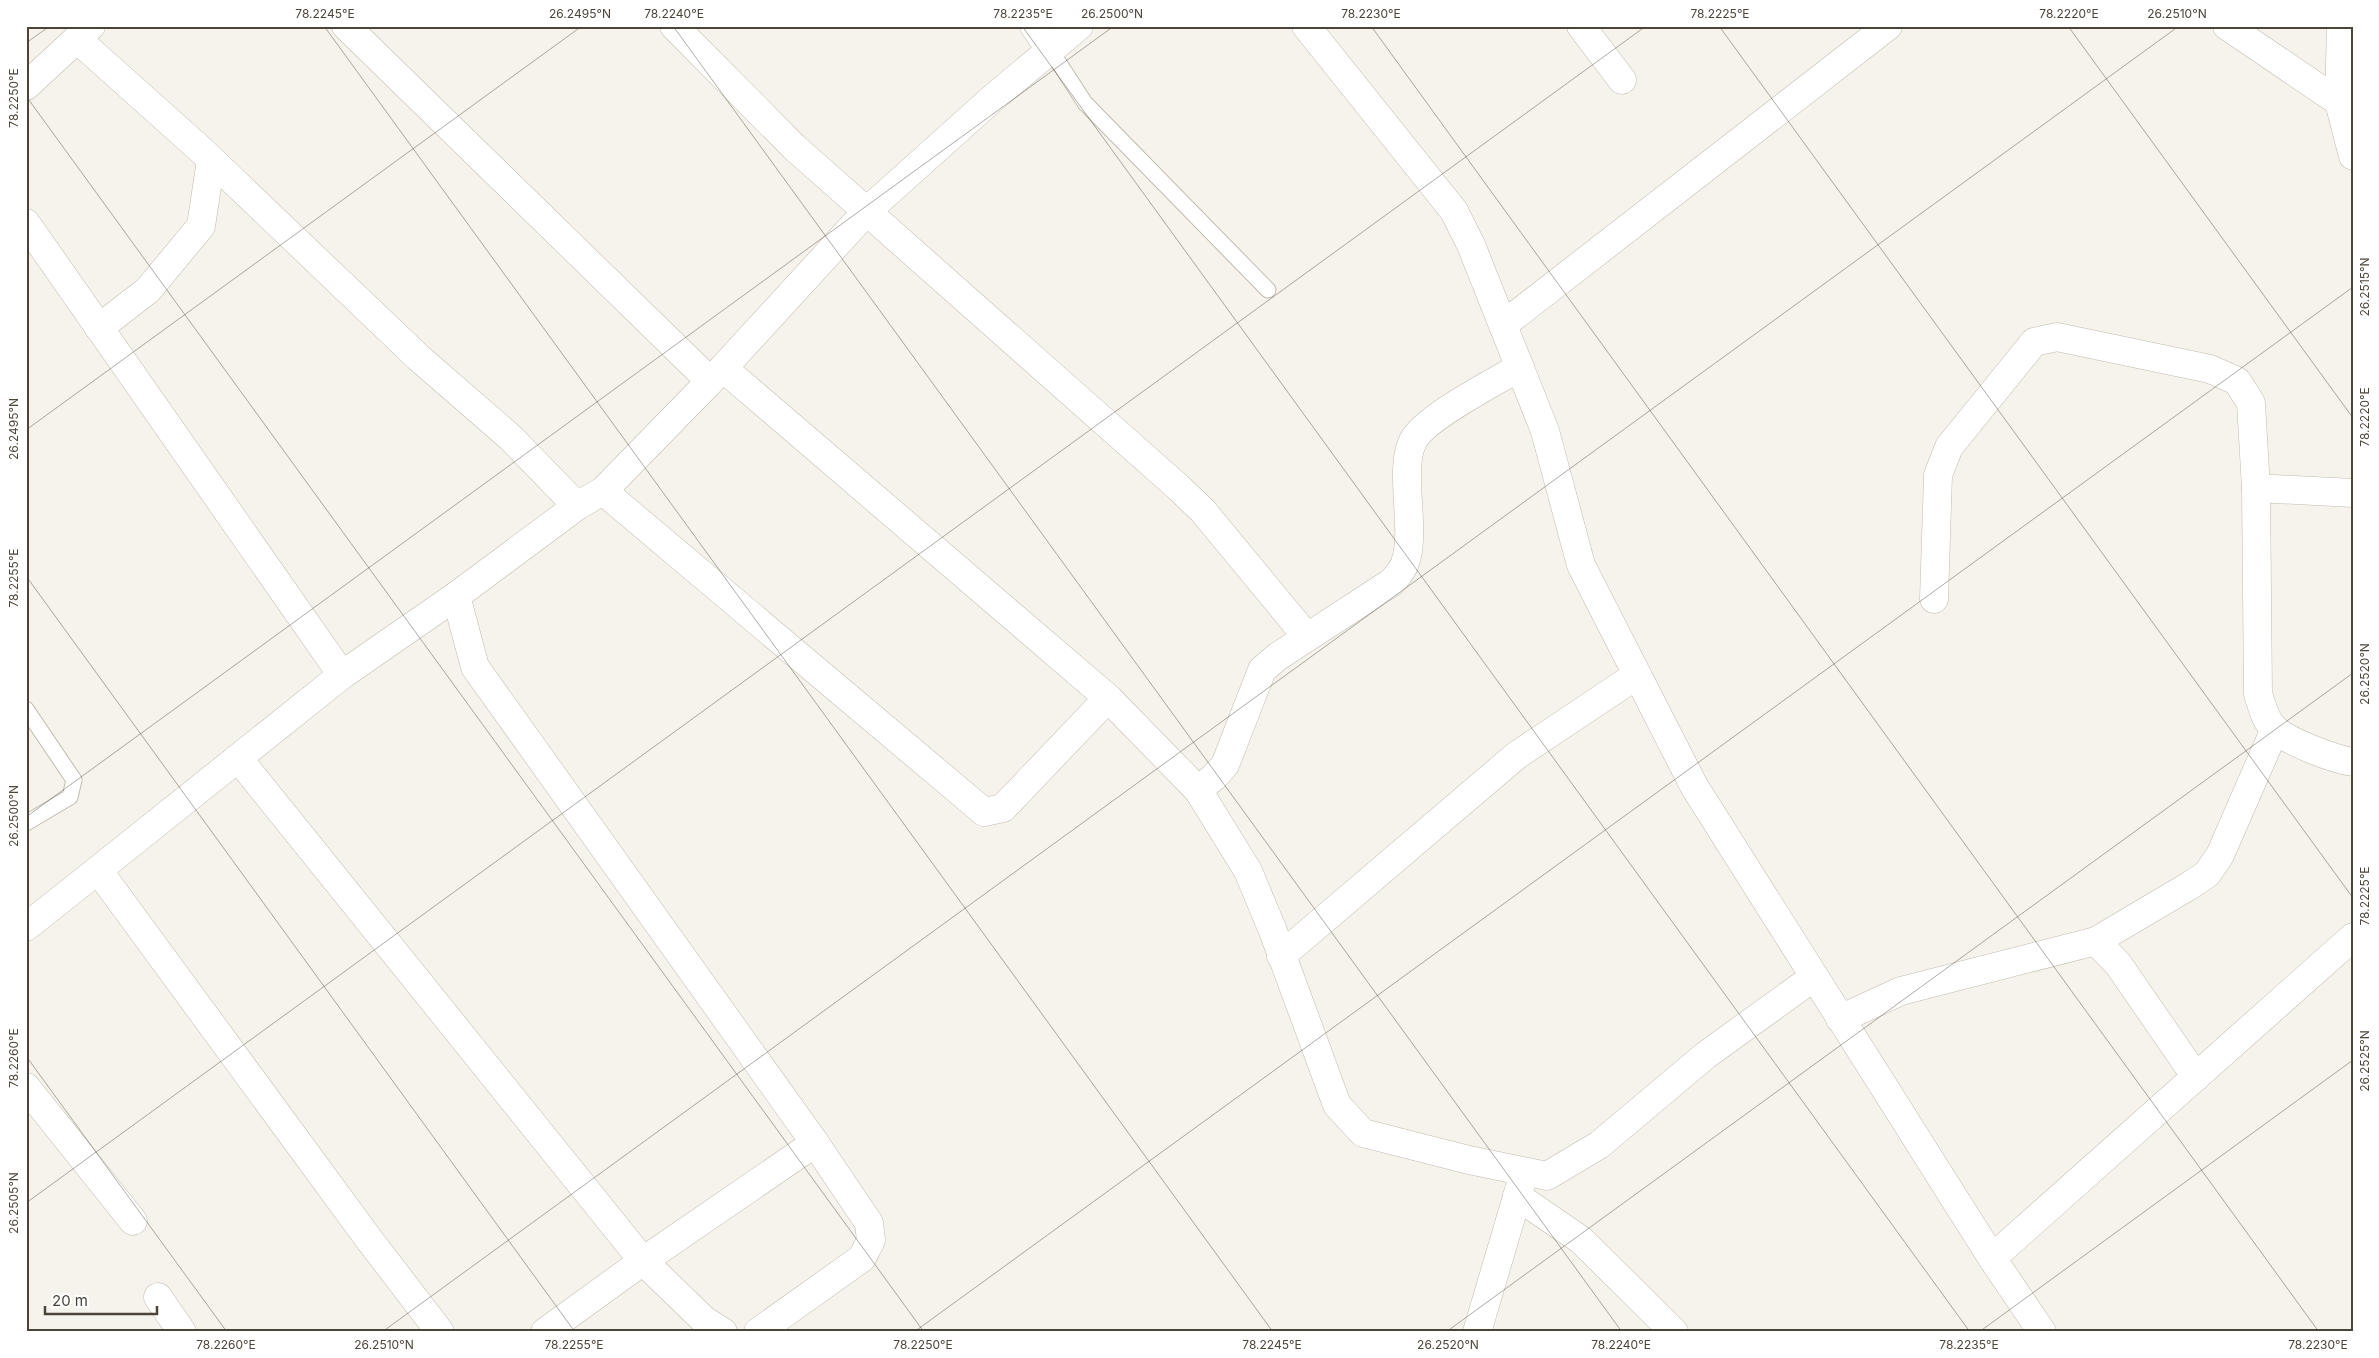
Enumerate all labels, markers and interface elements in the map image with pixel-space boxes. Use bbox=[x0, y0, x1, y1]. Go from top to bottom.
text: 78.2245°E bbox=[295, 6, 355, 21]
text: 26.2495°N bbox=[549, 6, 611, 21]
text: 78.2240°E bbox=[644, 6, 704, 21]
text: 78.2235°E bbox=[993, 6, 1053, 21]
text: 26.2500°N bbox=[1081, 6, 1143, 21]
text: 78.2230°E bbox=[1341, 6, 1401, 21]
text: 78.2225°E bbox=[1690, 6, 1750, 21]
text: 78.2220°E bbox=[2039, 6, 2099, 21]
text: 26.2510°N bbox=[2147, 6, 2207, 21]
text: 78.2250°E bbox=[6, 68, 21, 128]
text: 26.2515°N bbox=[2357, 257, 2372, 317]
text: 78.2220°E bbox=[2357, 387, 2372, 447]
text: 26.2495°N bbox=[6, 398, 21, 460]
text: 78.2255°E bbox=[6, 548, 21, 608]
text: 26.2520°N bbox=[2357, 643, 2372, 705]
text: 26.2500°N bbox=[6, 785, 21, 847]
text: 78.2225°E bbox=[2357, 866, 2372, 926]
text: 78.2260°E bbox=[6, 1028, 21, 1088]
text: 26.2525°N bbox=[2357, 1030, 2372, 1092]
text: 26.2505°N bbox=[6, 1172, 21, 1234]
scale bar bbox=[45, 1283, 158, 1315]
text: 20 m bbox=[52, 1291, 88, 1310]
text: 78.2260°E bbox=[196, 1337, 256, 1352]
text: 26.2510°N bbox=[354, 1337, 414, 1352]
text: 78.2255°E bbox=[544, 1337, 604, 1352]
text: 78.2250°E bbox=[893, 1337, 953, 1352]
text: 78.2245°E bbox=[1242, 1337, 1302, 1352]
text: 26.2520°N bbox=[1417, 1337, 1479, 1352]
text: 78.2240°E bbox=[1591, 1337, 1651, 1352]
text: 78.2235°E bbox=[1939, 1337, 1999, 1352]
text: 78.2230°E bbox=[2288, 1337, 2348, 1352]

